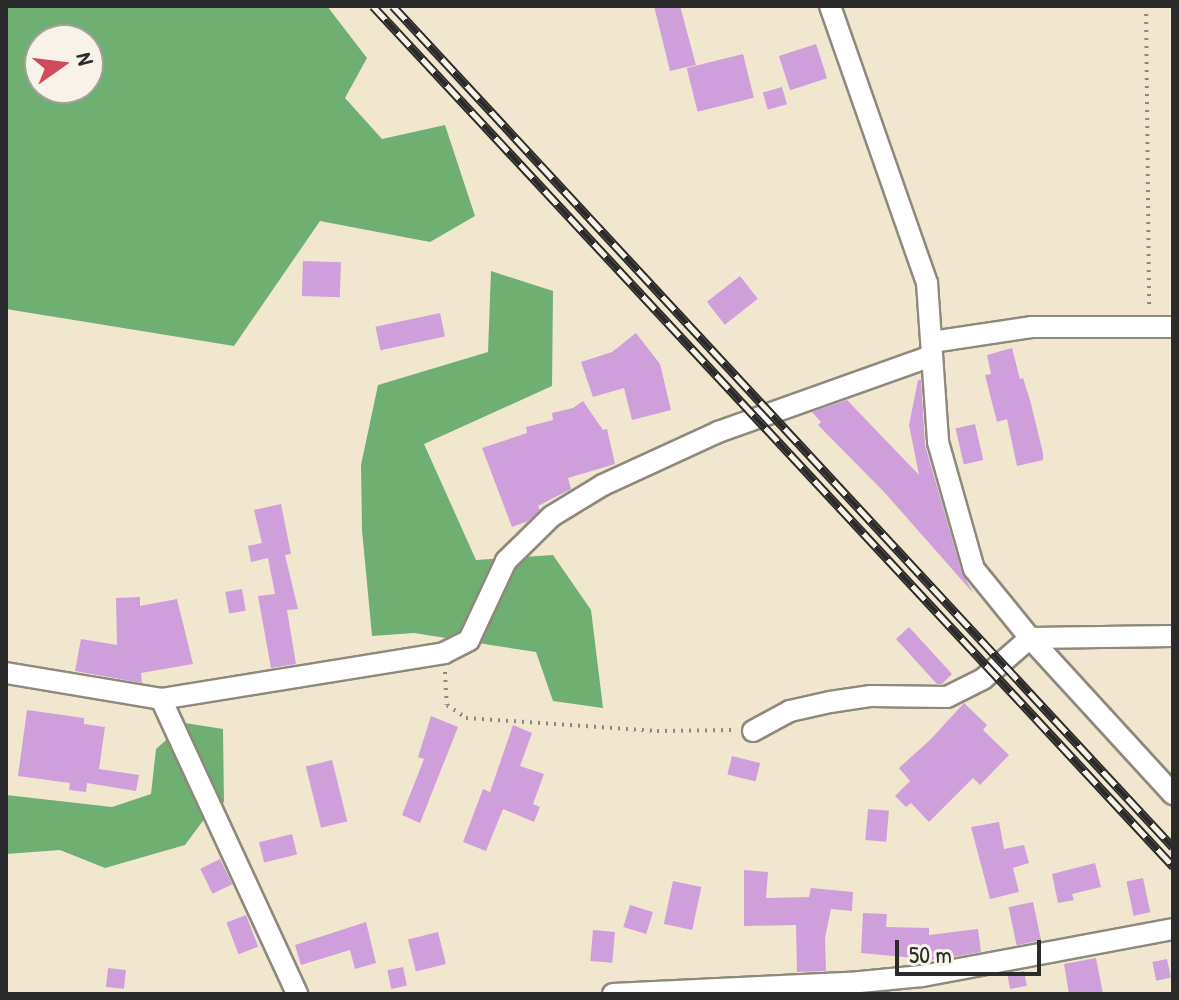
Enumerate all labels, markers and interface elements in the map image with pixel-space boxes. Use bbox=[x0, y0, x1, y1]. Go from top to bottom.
north arrow bbox=[24, 24, 104, 104]
text: N bbox=[69, 49, 101, 68]
scale bar bbox=[899, 924, 1045, 974]
text: 50 m bbox=[909, 938, 952, 970]

